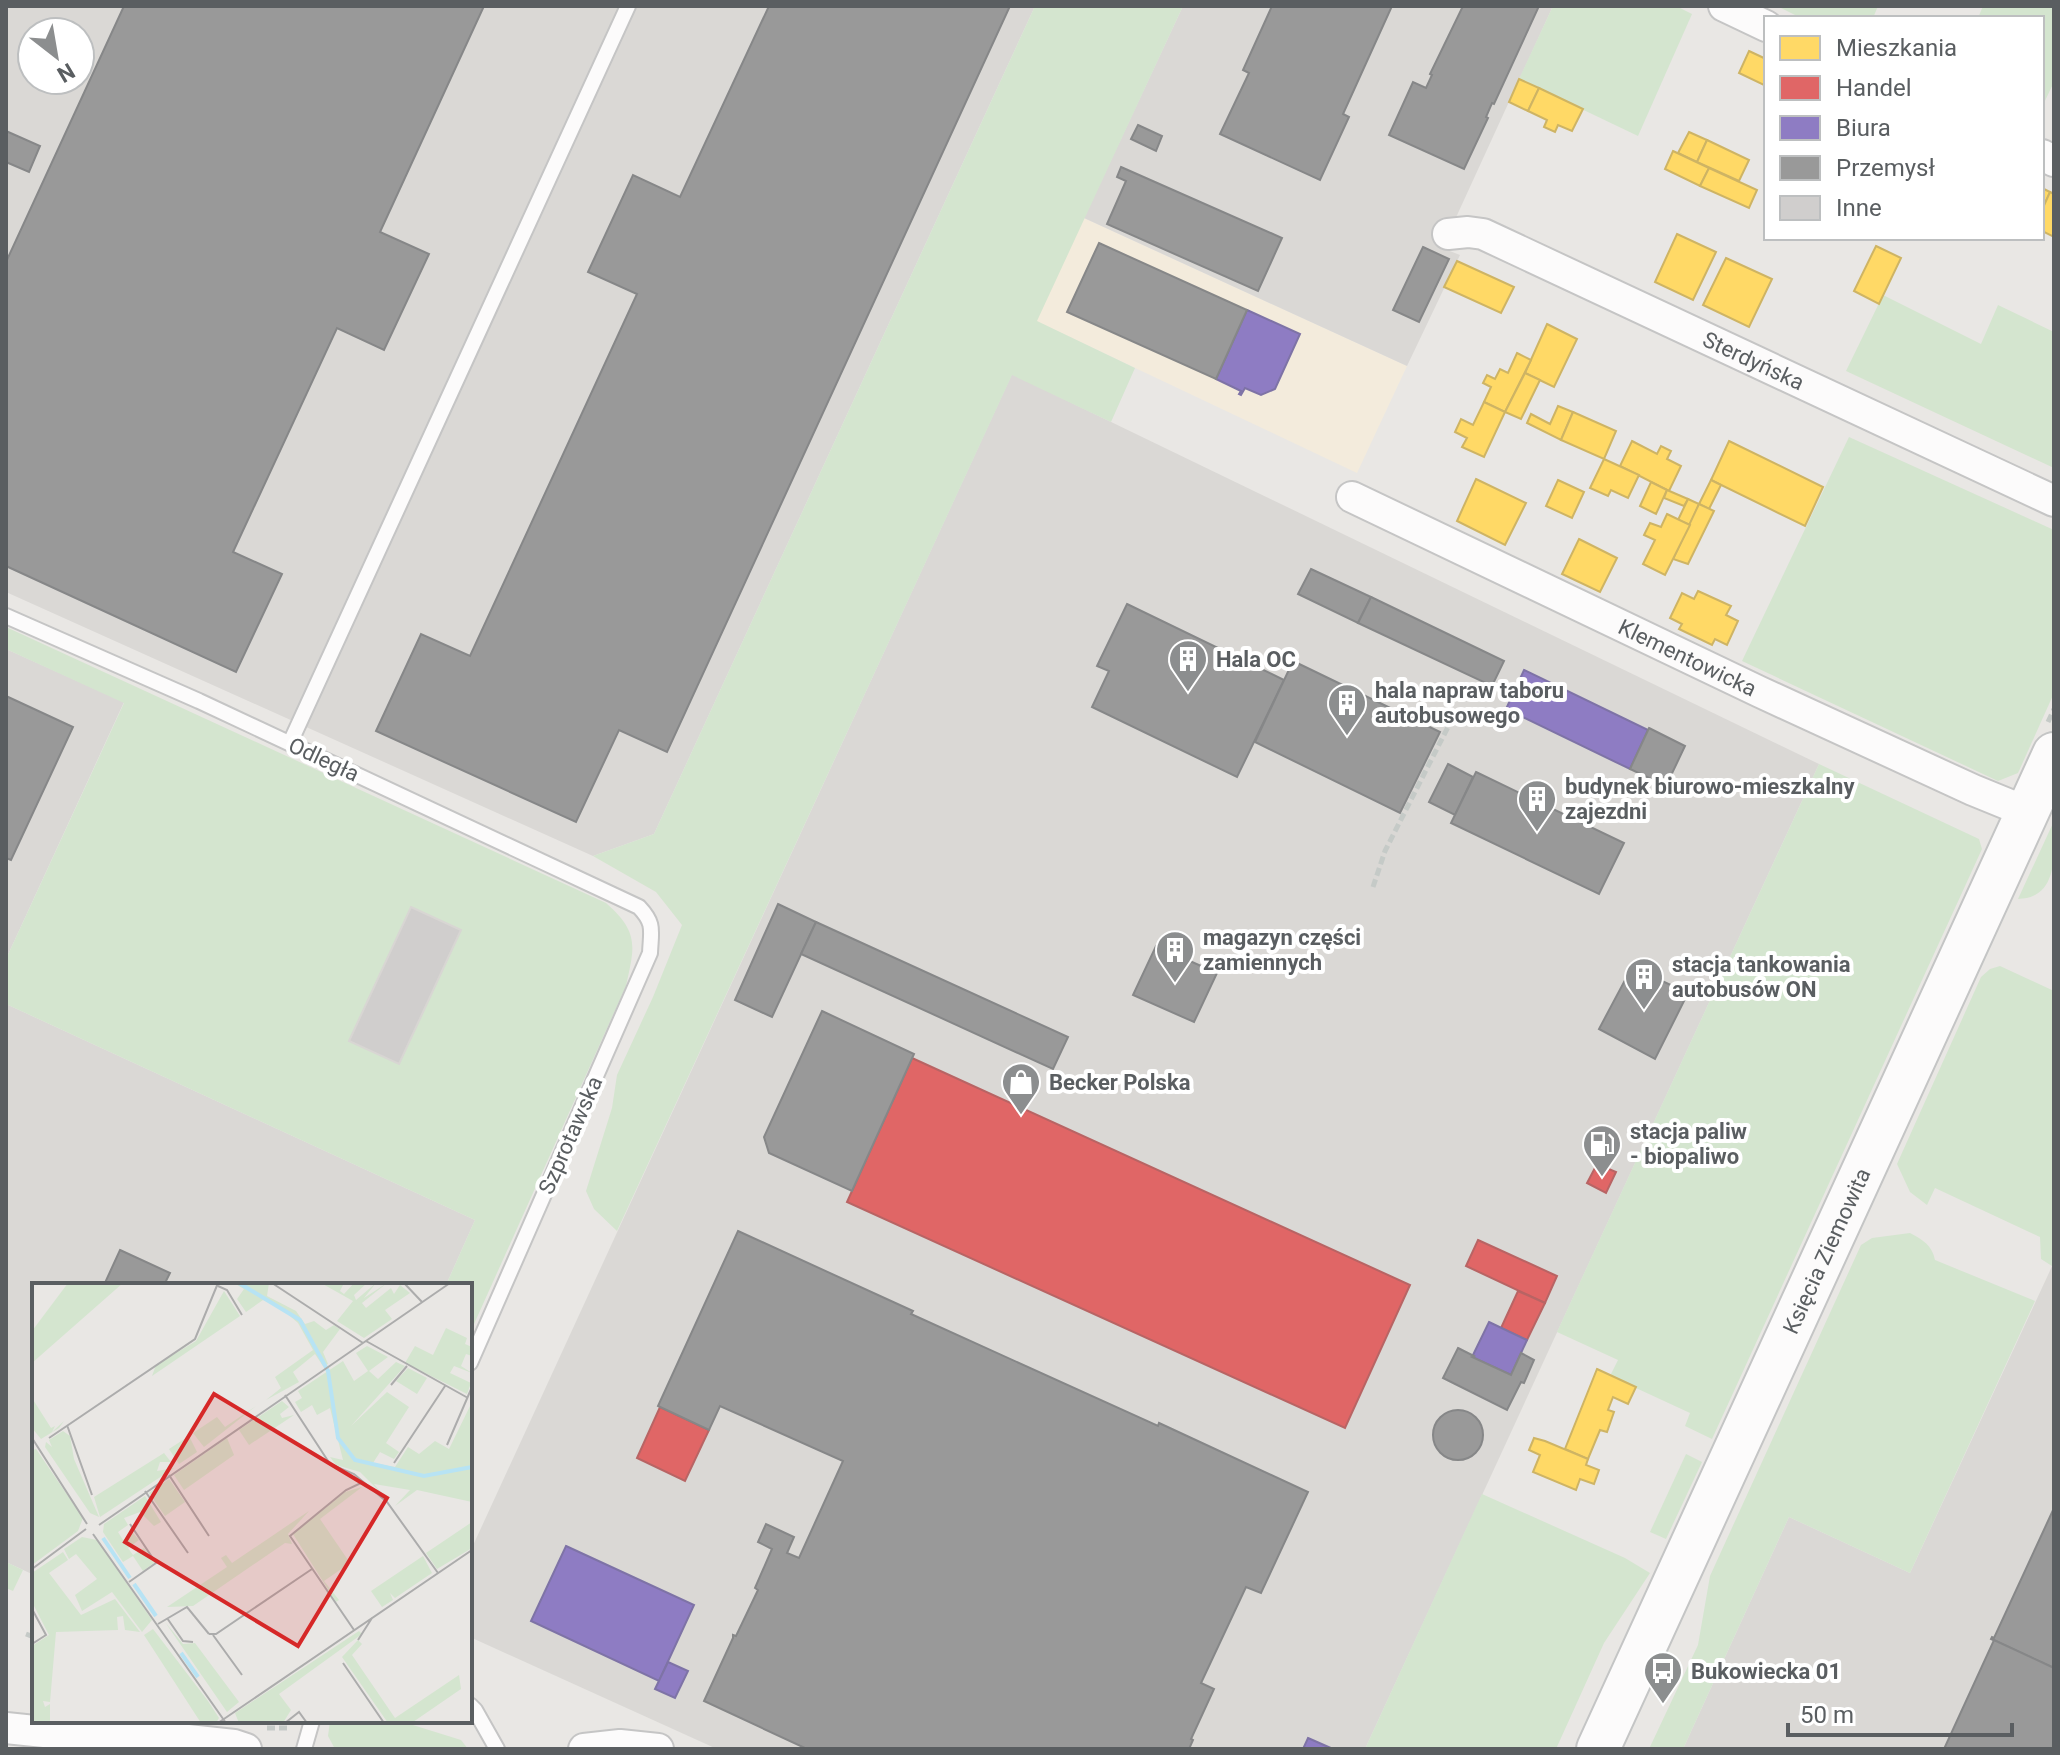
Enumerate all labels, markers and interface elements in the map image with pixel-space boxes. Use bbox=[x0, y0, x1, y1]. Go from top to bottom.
north arrow bbox=[16, 16, 96, 96]
legend bbox=[1764, 16, 2044, 240]
text: Mieszkania bbox=[1836, 34, 1957, 62]
text: N bbox=[53, 58, 79, 87]
text: Handel bbox=[1836, 74, 1912, 102]
text: Biura bbox=[1836, 114, 1891, 142]
text: Przemysł bbox=[1836, 154, 1936, 182]
text: Inne bbox=[1836, 194, 1882, 222]
street label: Sterdyńska bbox=[1699, 327, 1808, 395]
street label: Klementowicka bbox=[1614, 614, 1760, 701]
building icon: Hala OC bbox=[1167, 638, 1209, 693]
place label: Hala OC bbox=[1216, 647, 1296, 672]
place label: hala napraw taboru autobusowego bbox=[1375, 678, 1564, 728]
building icon: hala napraw taboru autobusowego bbox=[1326, 682, 1368, 737]
street label: Odległa bbox=[285, 732, 363, 787]
place label: budynek biurowo-mieszkalny zajezdni bbox=[1565, 774, 1855, 824]
building icon: budynek biurowo-mieszkalny zajezdni bbox=[1516, 778, 1558, 833]
place label: magazyn części zamiennych bbox=[1203, 925, 1361, 975]
building icon: magazyn części zamiennych bbox=[1154, 929, 1196, 984]
place label: stacja tankowania autobusów ON bbox=[1672, 952, 1851, 1002]
building icon: stacja tankowania autobusów ON bbox=[1623, 956, 1665, 1011]
shop icon: Becker Polska bbox=[1000, 1061, 1042, 1116]
place label: Becker Polska bbox=[1049, 1070, 1191, 1095]
street label: Szprotawska bbox=[533, 1072, 608, 1198]
place label: stacja paliw - biopaliwo bbox=[1630, 1119, 1747, 1169]
fuel station icon: stacja paliw - biopaliwo bbox=[1581, 1123, 1623, 1178]
street label: Księcia Ziemowita bbox=[1778, 1164, 1876, 1338]
inset map bbox=[32, 1283, 472, 1723]
bus stop icon: Bukowiecka 01 bbox=[1642, 1650, 1684, 1705]
place label: Bukowiecka 01 bbox=[1691, 1659, 1841, 1684]
scale bar bbox=[1788, 1687, 2012, 1737]
text: 50 m bbox=[1800, 1701, 1854, 1729]

